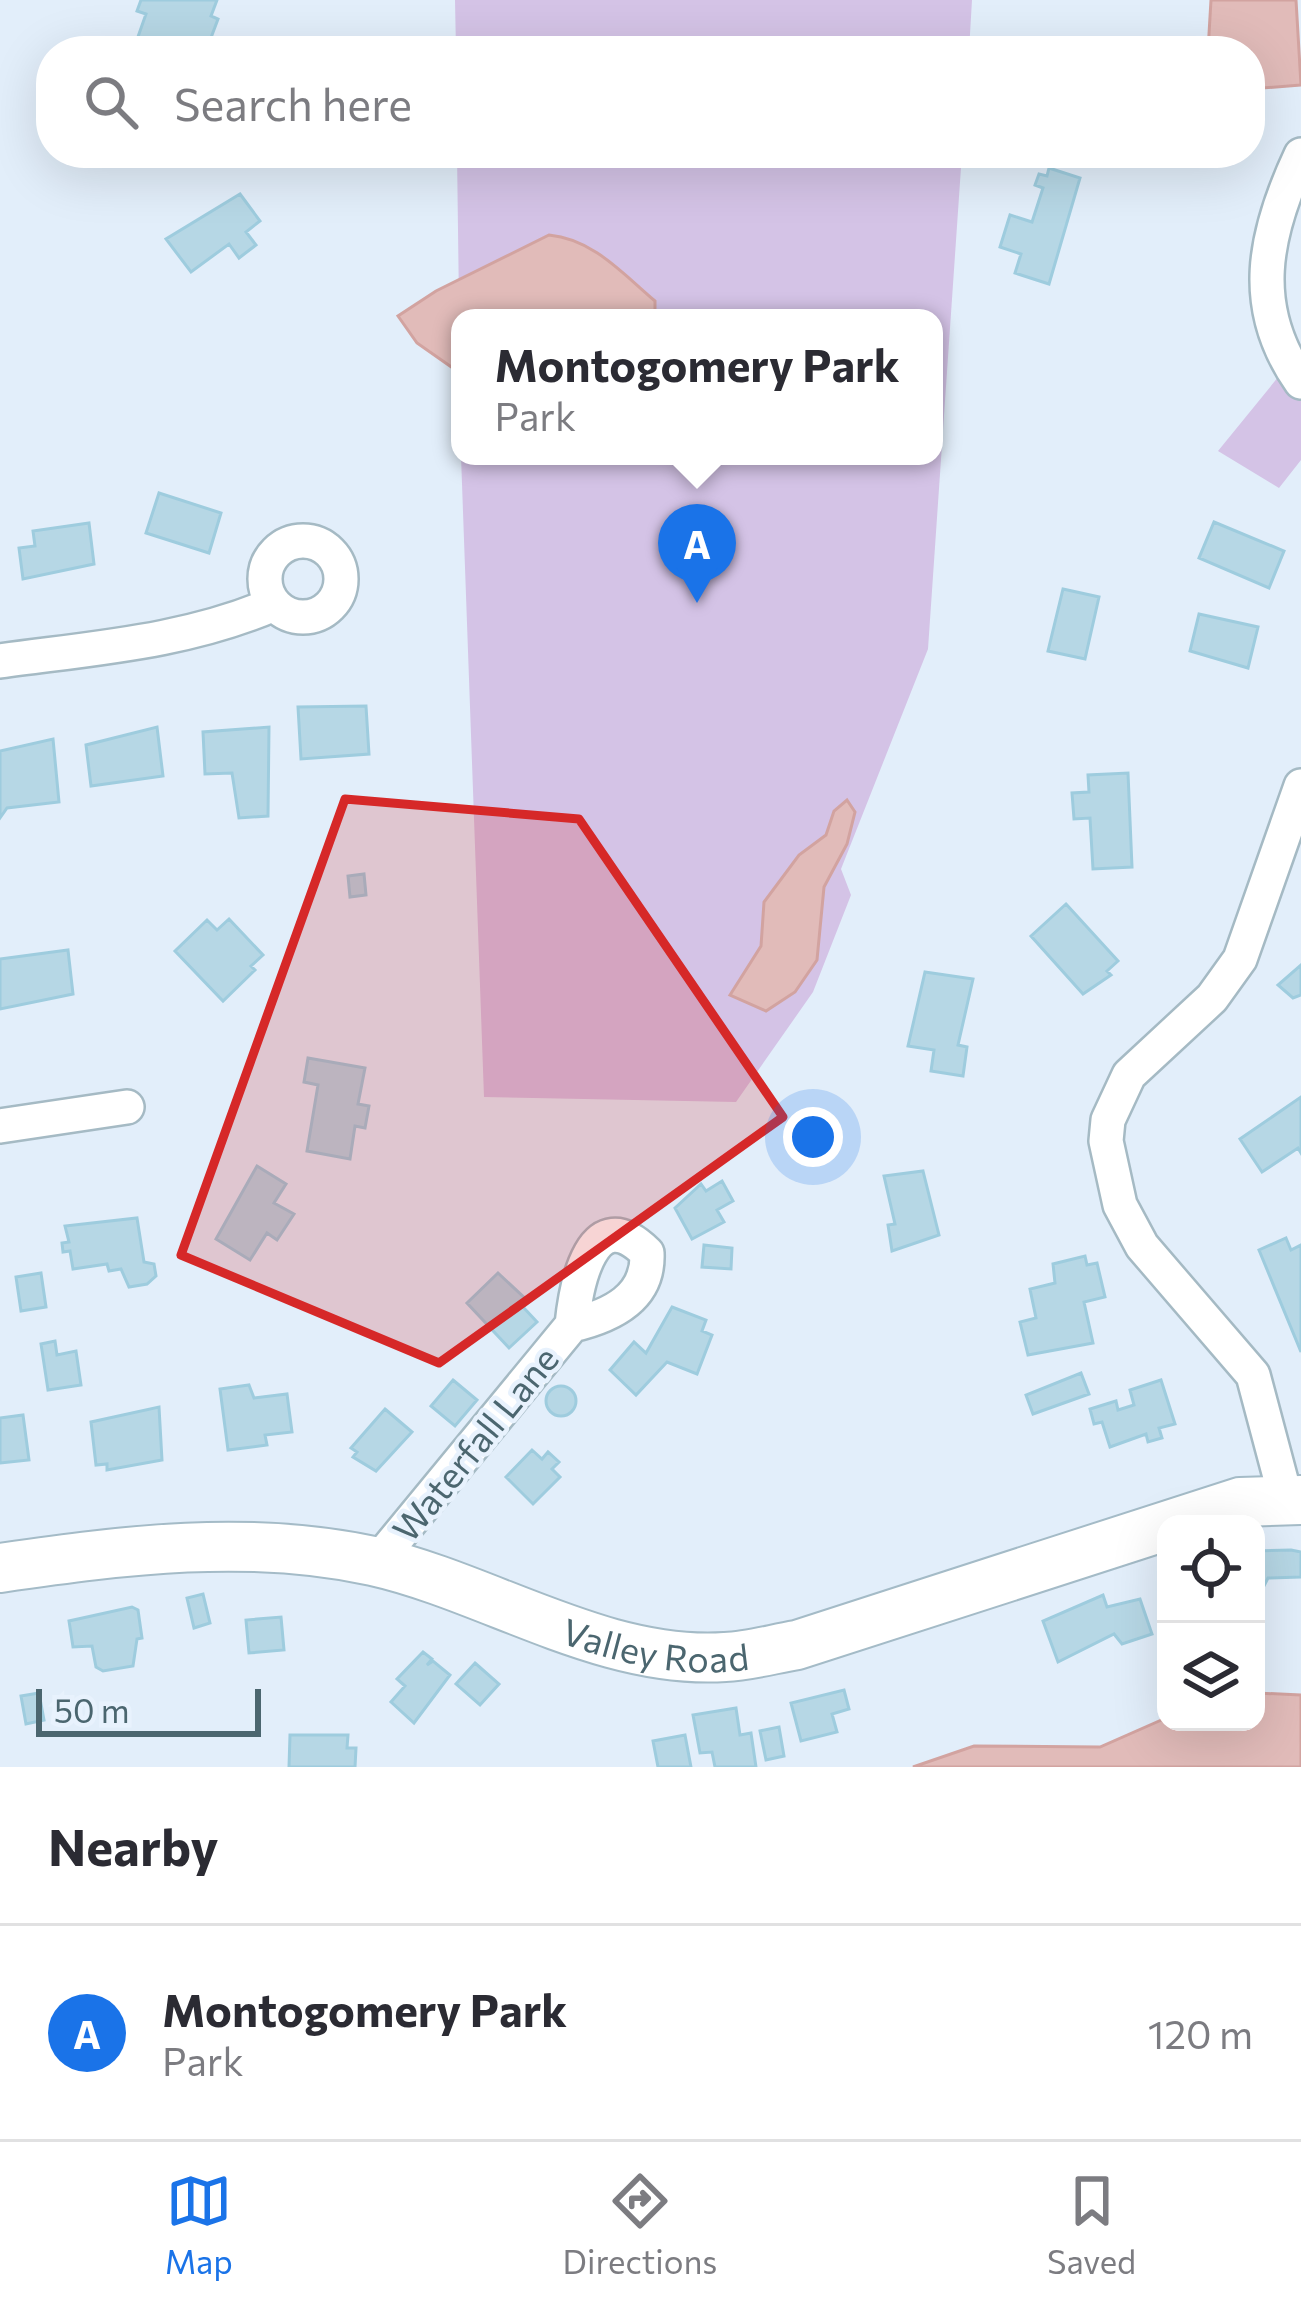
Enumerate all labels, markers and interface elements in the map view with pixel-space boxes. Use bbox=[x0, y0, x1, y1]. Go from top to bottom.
search box bbox=[36, 36, 1265, 168]
icon: search bbox=[78, 69, 144, 135]
text: Search here bbox=[174, 75, 412, 130]
popup bbox=[451, 309, 943, 465]
text: Montogomery Park bbox=[494, 336, 900, 391]
text: Park bbox=[494, 391, 576, 439]
pin: A bbox=[658, 504, 736, 603]
your location bbox=[783, 1107, 843, 1167]
street label: Waterfall Lane bbox=[382, 1336, 566, 1550]
map controls bbox=[1157, 1515, 1265, 1731]
button: locate bbox=[1157, 1515, 1265, 1623]
street label: Valley Road bbox=[557, 1607, 751, 1680]
button: layers bbox=[1157, 1623, 1265, 1731]
scale bar bbox=[36, 1683, 261, 1736]
text: 50 m bbox=[54, 1689, 130, 1730]
text: Nearby bbox=[48, 1814, 218, 1877]
text: Montogomery Park bbox=[162, 1981, 567, 2036]
text: A bbox=[73, 2009, 101, 2057]
text: 120 m bbox=[1148, 2009, 1253, 2057]
text: Park bbox=[162, 2036, 244, 2084]
tab: Map bbox=[165, 2168, 233, 2281]
tab: Directions bbox=[563, 2168, 717, 2281]
tab: Saved bbox=[1047, 2168, 1136, 2281]

